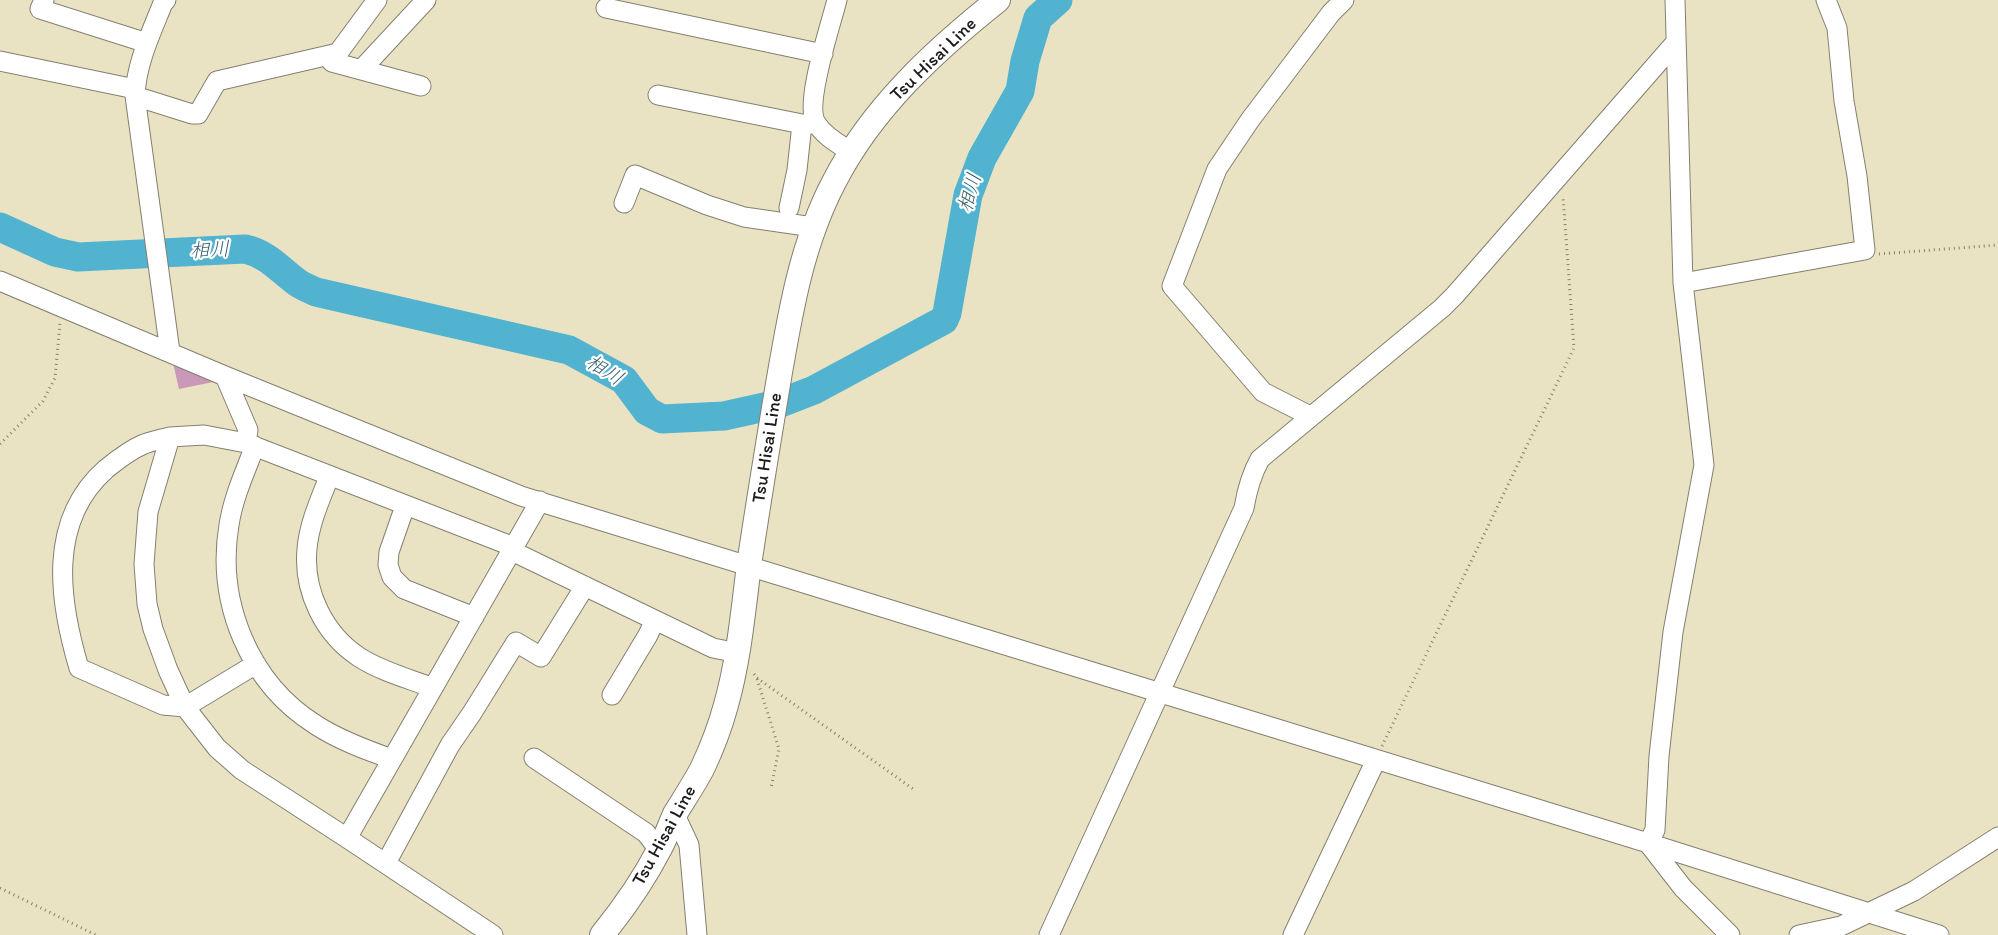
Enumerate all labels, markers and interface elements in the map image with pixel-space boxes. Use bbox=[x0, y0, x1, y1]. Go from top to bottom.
street label: Tsu Hisai Line bbox=[886, 13, 982, 107]
water label: 相川 bbox=[954, 170, 988, 216]
water label: 相川 bbox=[189, 238, 231, 264]
water label: 相川 bbox=[581, 350, 627, 392]
street label: Tsu Hisai Line bbox=[748, 391, 788, 505]
street label: Tsu Hisai Line bbox=[628, 782, 702, 890]

